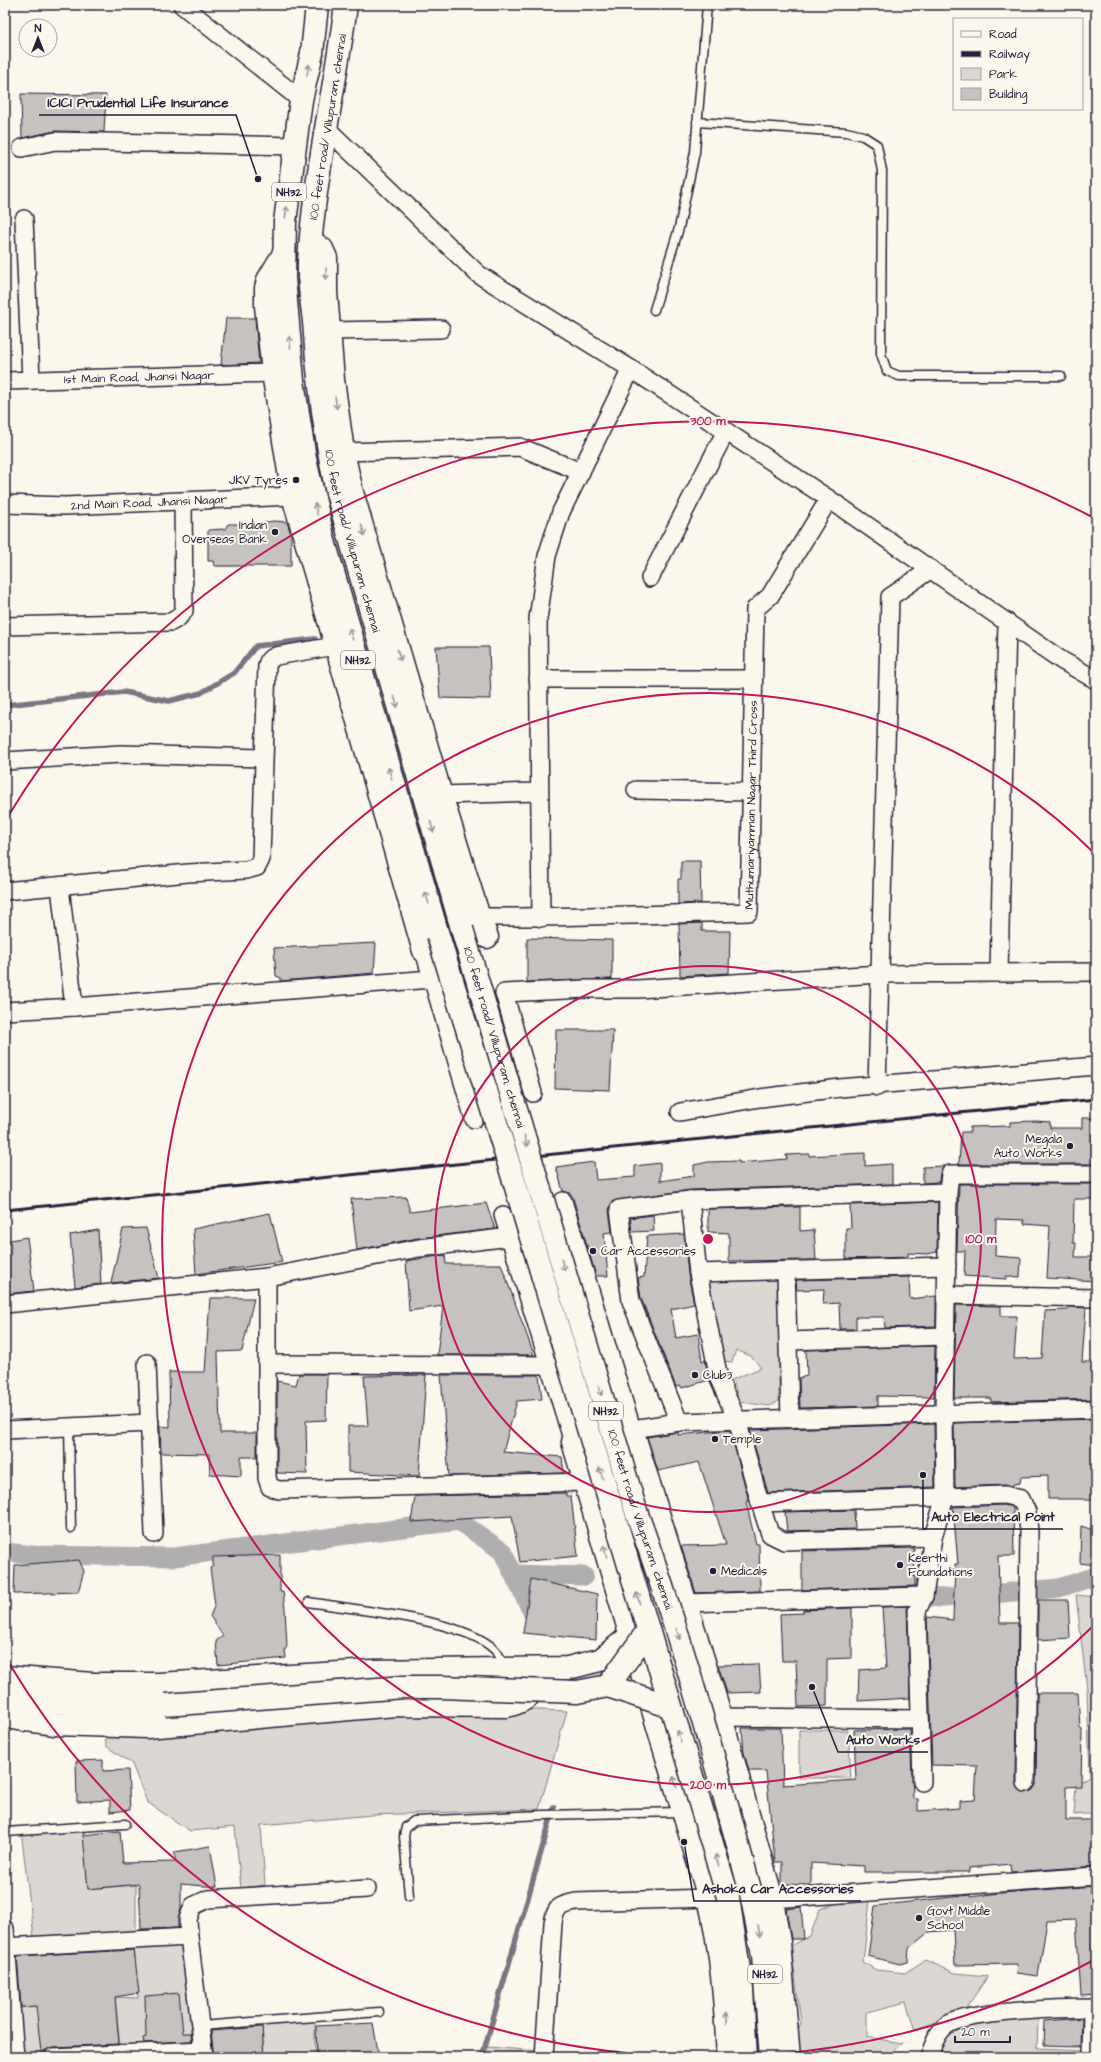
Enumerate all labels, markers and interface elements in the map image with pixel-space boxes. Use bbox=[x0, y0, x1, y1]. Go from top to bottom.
north arrow bbox=[18, 18, 58, 58]
legend bbox=[953, 18, 1083, 110]
text: N bbox=[35, 21, 42, 36]
text: Road bbox=[989, 26, 1017, 43]
street label: 100 feet road/ Villupuram, chennai bbox=[305, 33, 351, 221]
text: Railway bbox=[989, 46, 1030, 64]
one-way arrow bbox=[305, 64, 313, 77]
text: Park bbox=[989, 66, 1017, 83]
text: Building bbox=[989, 86, 1027, 104]
callout: ICICI Prudential Life Insurance bbox=[39, 90, 236, 115]
text: ICICI Prudential Life Insurance bbox=[48, 94, 228, 112]
road number: NH32 bbox=[272, 183, 306, 201]
one-way arrow bbox=[282, 206, 290, 219]
one-way arrow bbox=[322, 267, 330, 280]
one-way arrow bbox=[286, 336, 293, 349]
street label: 1st Main Road, Jhansi Nagar bbox=[64, 366, 215, 388]
one-way arrow bbox=[332, 396, 340, 409]
text: 300 m bbox=[689, 413, 726, 430]
street label: 100 feet road/ Villupuram, chennai bbox=[320, 449, 385, 634]
place label: JKV Tyres bbox=[229, 472, 288, 490]
marker: JKV Tyres bbox=[291, 475, 301, 485]
street label: 2nd Main Road, Jhansi Nagar bbox=[70, 490, 228, 514]
one-way arrow bbox=[312, 503, 320, 516]
place label: Indian Overseas Bank bbox=[182, 517, 268, 548]
one-way arrow bbox=[360, 523, 367, 536]
marker: Indian Overseas Bank bbox=[270, 527, 280, 537]
one-way arrow bbox=[347, 628, 354, 641]
one-way arrow bbox=[396, 648, 403, 661]
road number: NH32 bbox=[341, 651, 375, 669]
one-way arrow bbox=[393, 695, 400, 708]
street label: Muthumariyamman Nagar Third Cross bbox=[741, 700, 762, 910]
one-way arrow bbox=[386, 767, 394, 780]
one-way arrow bbox=[429, 820, 436, 833]
one-way arrow bbox=[423, 891, 430, 904]
street label: 100 feet road/ Villupuram, chennai bbox=[459, 945, 530, 1130]
place label: Megala Auto Works bbox=[994, 1131, 1062, 1162]
one-way arrow bbox=[523, 1134, 530, 1147]
marker: Megala Auto Works bbox=[1065, 1141, 1075, 1151]
text: 100 m bbox=[966, 1231, 997, 1248]
centre of rings bbox=[701, 1232, 715, 1246]
place label: Car Accessories bbox=[601, 1243, 696, 1260]
marker: Car Accessories bbox=[588, 1246, 598, 1256]
one-way arrow bbox=[560, 1259, 567, 1272]
place label: Club3 bbox=[703, 1367, 732, 1384]
marker: Club3 bbox=[690, 1370, 700, 1380]
one-way arrow bbox=[597, 1383, 604, 1396]
road number: NH32 bbox=[589, 1402, 623, 1420]
street label: 100 feet road/ Villupuram, chennai bbox=[604, 1427, 678, 1612]
place label: Temple bbox=[723, 1431, 762, 1448]
marker: Temple bbox=[710, 1434, 720, 1444]
one-way arrow bbox=[597, 1467, 604, 1480]
callout: Auto Electrical Point bbox=[923, 1504, 1063, 1529]
text: Auto Electrical Point bbox=[931, 1508, 1055, 1526]
one-way arrow bbox=[601, 1545, 608, 1558]
place label: Keerthi Foundations bbox=[908, 1550, 973, 1581]
marker: Keerthi Foundations bbox=[895, 1560, 905, 1570]
place label: Medicals bbox=[721, 1563, 767, 1580]
marker: Medicals bbox=[708, 1566, 718, 1576]
one-way arrow bbox=[633, 1592, 641, 1605]
one-way arrow bbox=[675, 1627, 682, 1640]
callout: Auto Works bbox=[838, 1727, 928, 1752]
one-way arrow bbox=[675, 1729, 682, 1742]
text: Auto Works bbox=[846, 1731, 920, 1749]
one-way arrow bbox=[671, 1776, 678, 1789]
text: 200 m bbox=[689, 1777, 727, 1794]
one-way arrow bbox=[713, 1854, 720, 1867]
callout: Ashoka Car Accessories bbox=[694, 1876, 861, 1901]
text: Ashoka Car Accessories bbox=[702, 1880, 854, 1898]
place label: Govt Middle School bbox=[927, 1903, 991, 1934]
marker: Govt Middle School bbox=[914, 1913, 924, 1923]
one-way arrow bbox=[755, 1924, 763, 1937]
road number: NH32 bbox=[748, 1965, 782, 1983]
one-way arrow bbox=[722, 2012, 730, 2025]
scale bar bbox=[955, 2018, 1010, 2044]
text: 20 m bbox=[961, 2024, 990, 2041]

